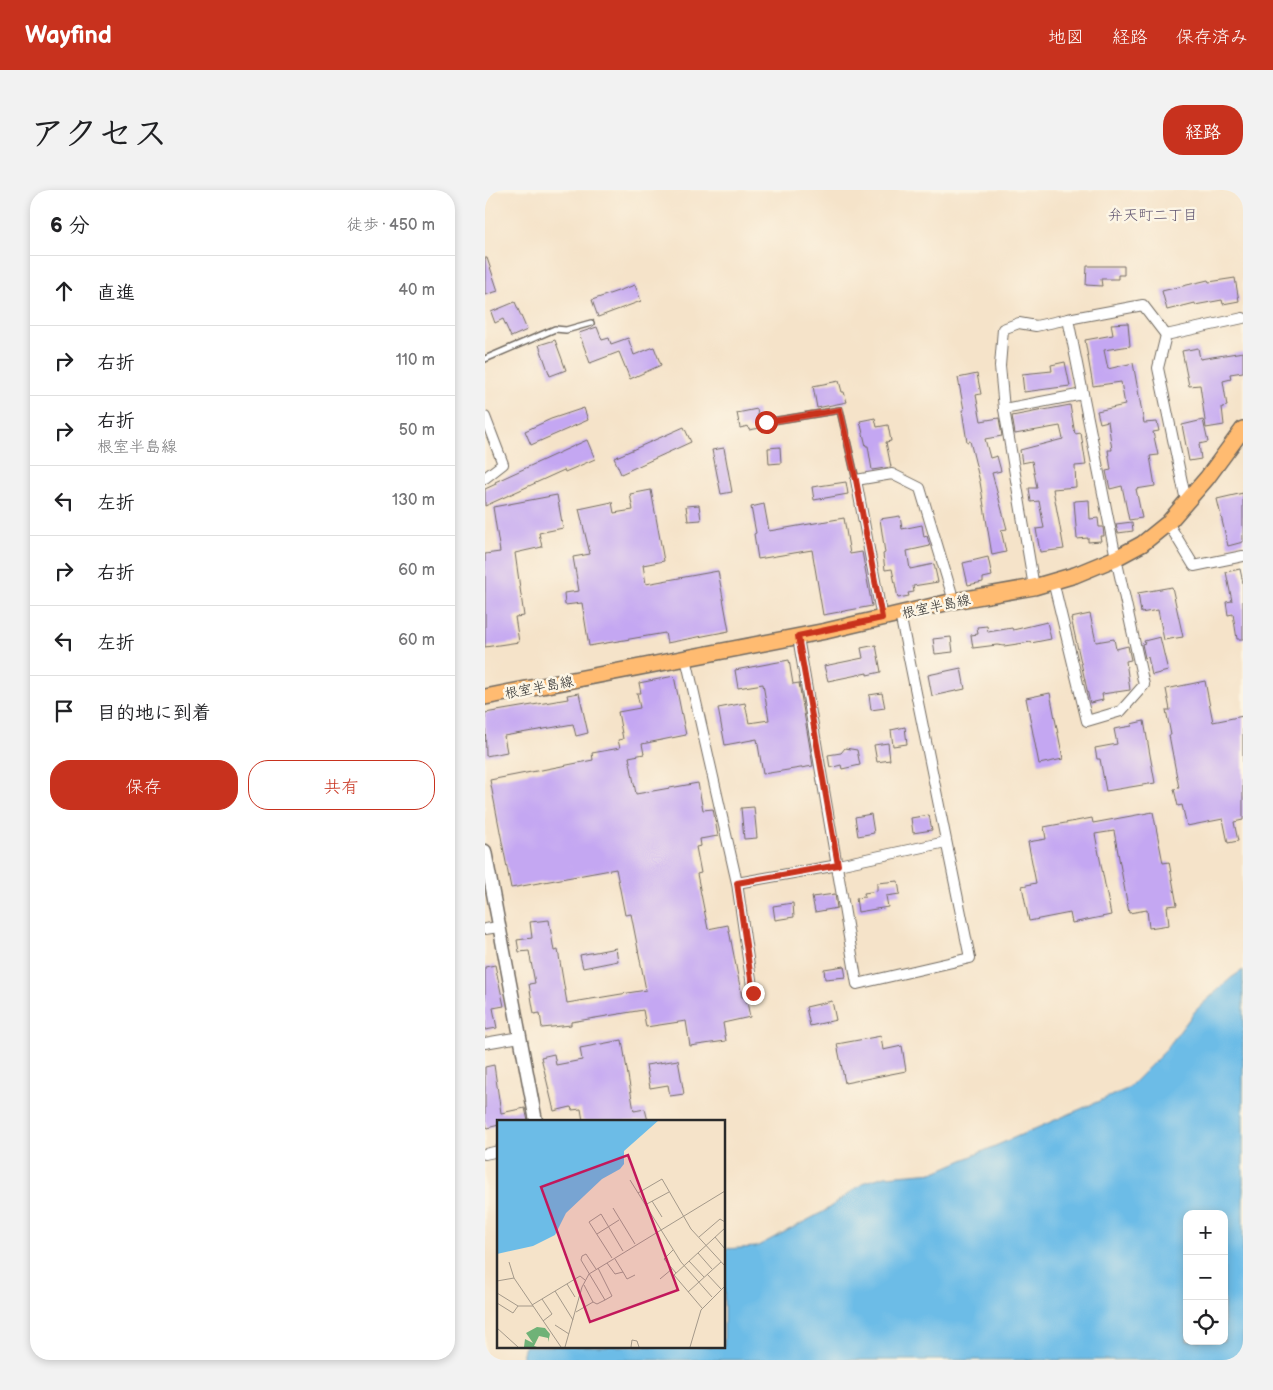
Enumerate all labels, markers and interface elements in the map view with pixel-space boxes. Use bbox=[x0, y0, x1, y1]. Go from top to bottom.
text: Wayfind bbox=[25, 21, 112, 50]
text: 地図 bbox=[1048, 27, 1084, 48]
text: 経路 bbox=[1112, 27, 1148, 48]
text: 保存済み bbox=[1176, 27, 1248, 48]
button: 経路 bbox=[1163, 105, 1243, 155]
text: アクセス bbox=[30, 113, 168, 156]
district label: 弁天町二丁目 bbox=[1108, 206, 1198, 225]
text: 6 分 bbox=[50, 213, 89, 238]
text: 徒歩 · 450 m bbox=[347, 216, 435, 235]
icon: ahead bbox=[50, 277, 78, 305]
text: 40 m bbox=[398, 281, 435, 300]
text: 直進 bbox=[97, 282, 135, 305]
icon: right bbox=[50, 347, 78, 375]
text: 110 m bbox=[396, 351, 435, 370]
text: 右折 bbox=[97, 352, 135, 375]
text: 右折 bbox=[97, 410, 135, 433]
route start bbox=[755, 411, 778, 434]
icon: right bbox=[50, 417, 78, 445]
text: 50 m bbox=[399, 421, 435, 440]
text: 根室半島線 bbox=[97, 438, 177, 457]
icon: left bbox=[50, 487, 78, 515]
text: 130 m bbox=[392, 491, 435, 510]
text: 左折 bbox=[97, 492, 135, 515]
icon: right bbox=[50, 557, 78, 585]
text: 60 m bbox=[398, 561, 435, 580]
text: 右折 bbox=[97, 562, 135, 585]
street label: 根室半島線 bbox=[900, 591, 972, 622]
icon: left bbox=[50, 627, 78, 655]
text: 60 m bbox=[398, 631, 435, 650]
text: 左折 bbox=[97, 632, 135, 655]
street label: 根室半島線 bbox=[503, 672, 575, 703]
icon: arrive bbox=[50, 697, 78, 725]
text: 目的地に到着 bbox=[97, 702, 211, 725]
button: 保存 bbox=[50, 760, 238, 810]
button: 共有 bbox=[248, 760, 435, 810]
route end bbox=[742, 982, 765, 1005]
inset map bbox=[497, 1120, 725, 1348]
map controls bbox=[1183, 1210, 1228, 1345]
button: + bbox=[1183, 1210, 1228, 1255]
button: − bbox=[1183, 1255, 1228, 1300]
button: locate bbox=[1183, 1300, 1228, 1345]

